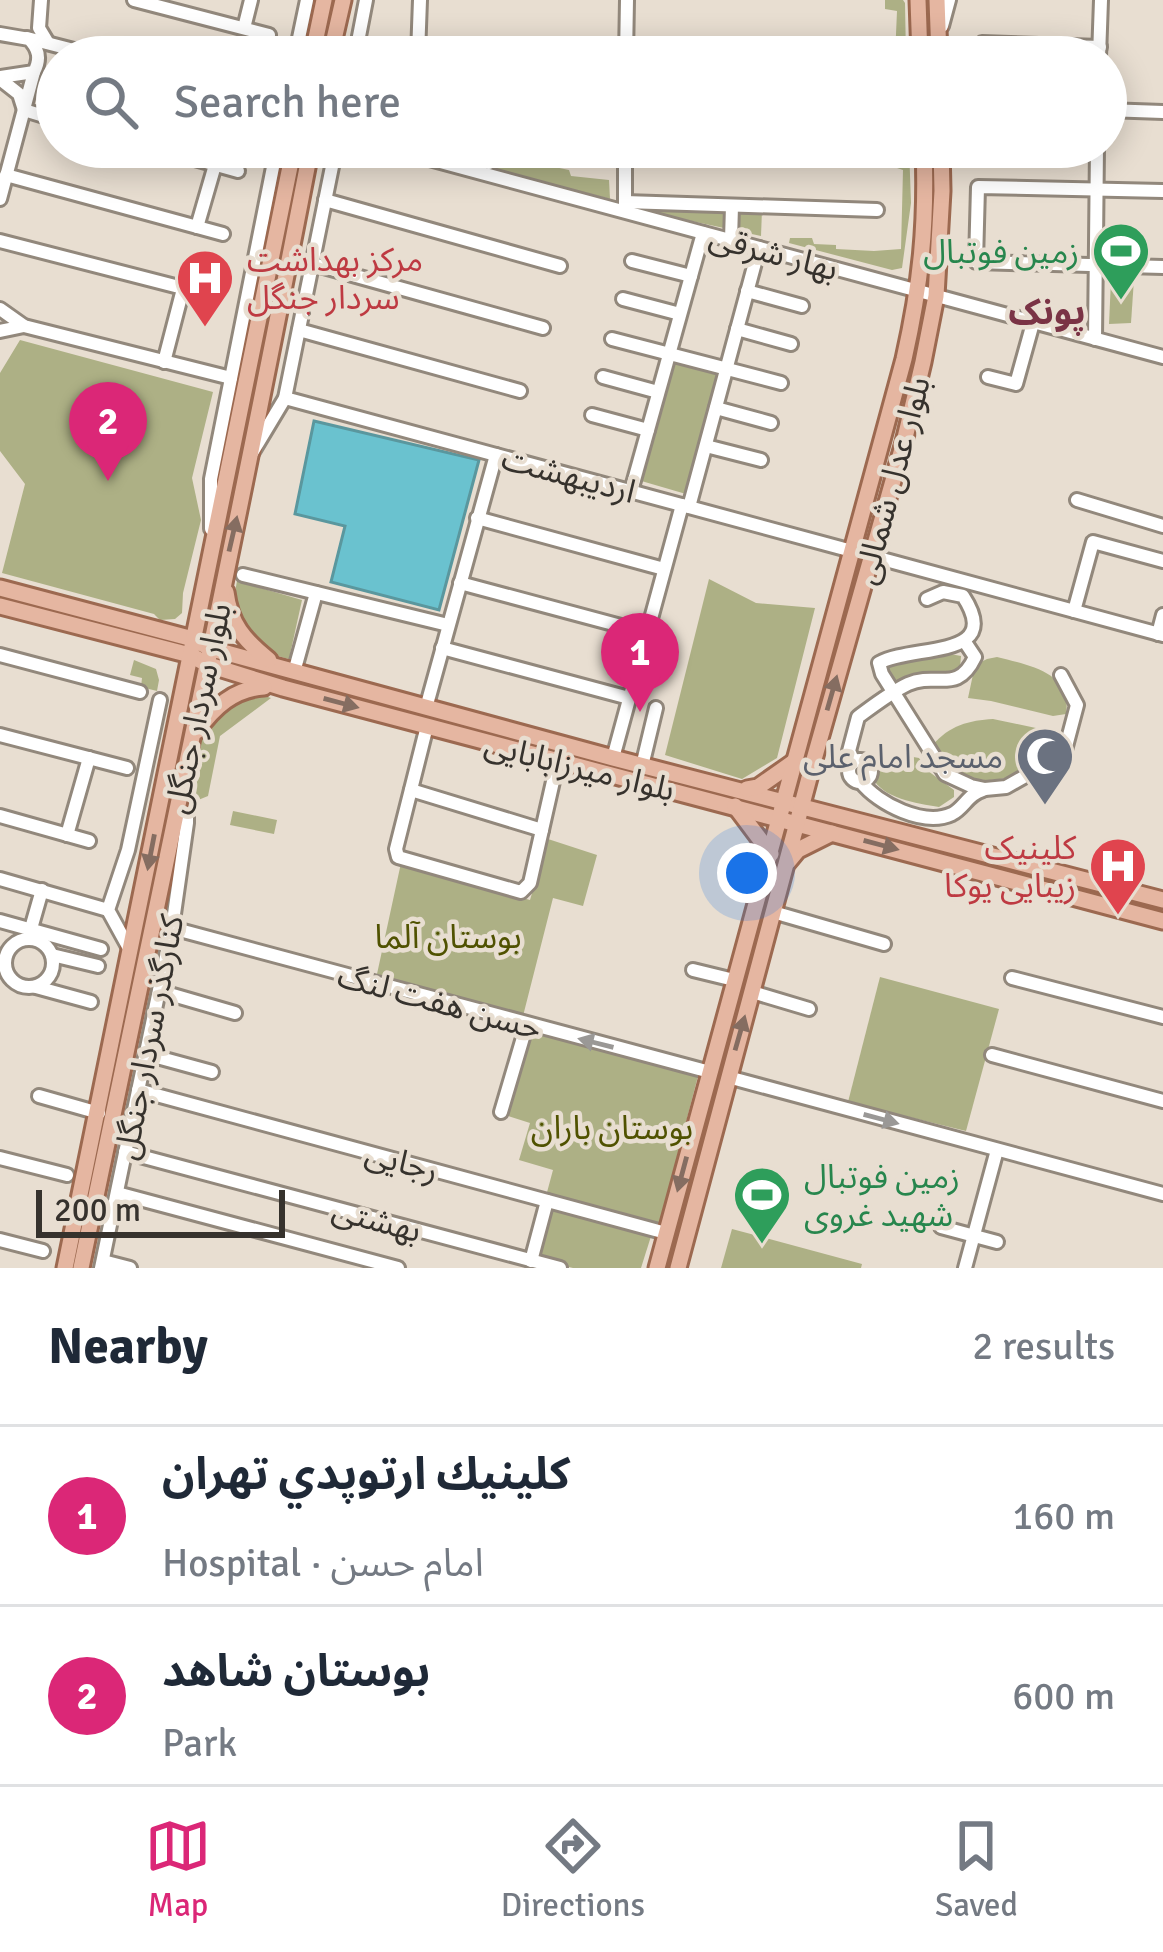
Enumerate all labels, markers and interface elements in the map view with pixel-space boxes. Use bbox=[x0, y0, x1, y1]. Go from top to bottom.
search box bbox=[36, 36, 1127, 168]
icon: search bbox=[78, 69, 144, 135]
text: Search here bbox=[174, 75, 401, 130]
street label: بهار شرقی bbox=[705, 217, 842, 290]
sports icon: زمین فوتبال bbox=[1090, 220, 1152, 302]
place label: زمین فوتبال bbox=[923, 232, 1079, 273]
place label: مرکز بهداشت سردار جنگل bbox=[247, 240, 423, 319]
hospital icon: مرکز بهداشت سردار جنگل bbox=[174, 247, 236, 329]
district label: پونک bbox=[1008, 290, 1086, 336]
street label: بلوار عدل شمالی bbox=[845, 372, 940, 589]
pin: 2 bbox=[69, 382, 147, 481]
street label: اردیبهشت bbox=[497, 438, 640, 513]
one-way arrow bbox=[225, 515, 244, 553]
street label: بلوار سردار جنگل bbox=[156, 599, 241, 817]
pin: 1 bbox=[601, 613, 679, 712]
one-way arrow bbox=[824, 674, 843, 711]
one-way arrow bbox=[323, 695, 360, 714]
street label: بلوار میرزابابایی bbox=[480, 724, 679, 811]
mosque icon: مسجد امام علی bbox=[1014, 725, 1076, 807]
place label: مسجد امام علی bbox=[803, 737, 1003, 781]
place label: کلینیک زیبایی یوکا bbox=[944, 828, 1076, 907]
one-way arrow bbox=[141, 834, 160, 872]
hospital icon: کلینیک زیبایی یوکا bbox=[1087, 835, 1149, 917]
one-way arrow bbox=[863, 836, 900, 855]
your location bbox=[717, 843, 777, 903]
street label: کنارگذر سردار جنگل bbox=[106, 911, 193, 1163]
park label: بوستان آلما bbox=[374, 917, 522, 958]
street label: حسن هفت لنگ bbox=[333, 956, 546, 1049]
one-way arrow bbox=[732, 1014, 750, 1051]
one-way arrow bbox=[578, 1033, 615, 1052]
park label: بوستان باران bbox=[531, 1108, 693, 1149]
one-way arrow bbox=[863, 1110, 900, 1129]
street label: رجایی bbox=[361, 1133, 443, 1192]
one-way arrow bbox=[672, 1156, 691, 1193]
place label: زمین فوتبال شهید غروی bbox=[804, 1157, 960, 1236]
sports icon: زمین فوتبال شهید غروی bbox=[731, 1164, 793, 1246]
scale bar bbox=[36, 1184, 285, 1237]
street label: بهشتی bbox=[328, 1189, 426, 1252]
text: 200 m bbox=[54, 1190, 141, 1231]
text: Nearby bbox=[48, 1315, 208, 1378]
text: 2 results bbox=[972, 1322, 1115, 1370]
text: كلينيك ارتوپدي تهران bbox=[162, 1447, 570, 1502]
text: 1 bbox=[76, 1492, 98, 1540]
text: 160 m bbox=[1012, 1492, 1115, 1540]
text: Hospital · امام حسن bbox=[162, 1539, 484, 1587]
text: بوستان شاهد bbox=[162, 1644, 430, 1699]
text: 2 bbox=[76, 1672, 98, 1720]
text: 600 m bbox=[1012, 1672, 1115, 1720]
text: Park bbox=[162, 1719, 237, 1767]
tab: Map bbox=[145, 1813, 211, 1926]
tab: Directions bbox=[501, 1813, 645, 1926]
tab: Saved bbox=[935, 1813, 1018, 1926]

